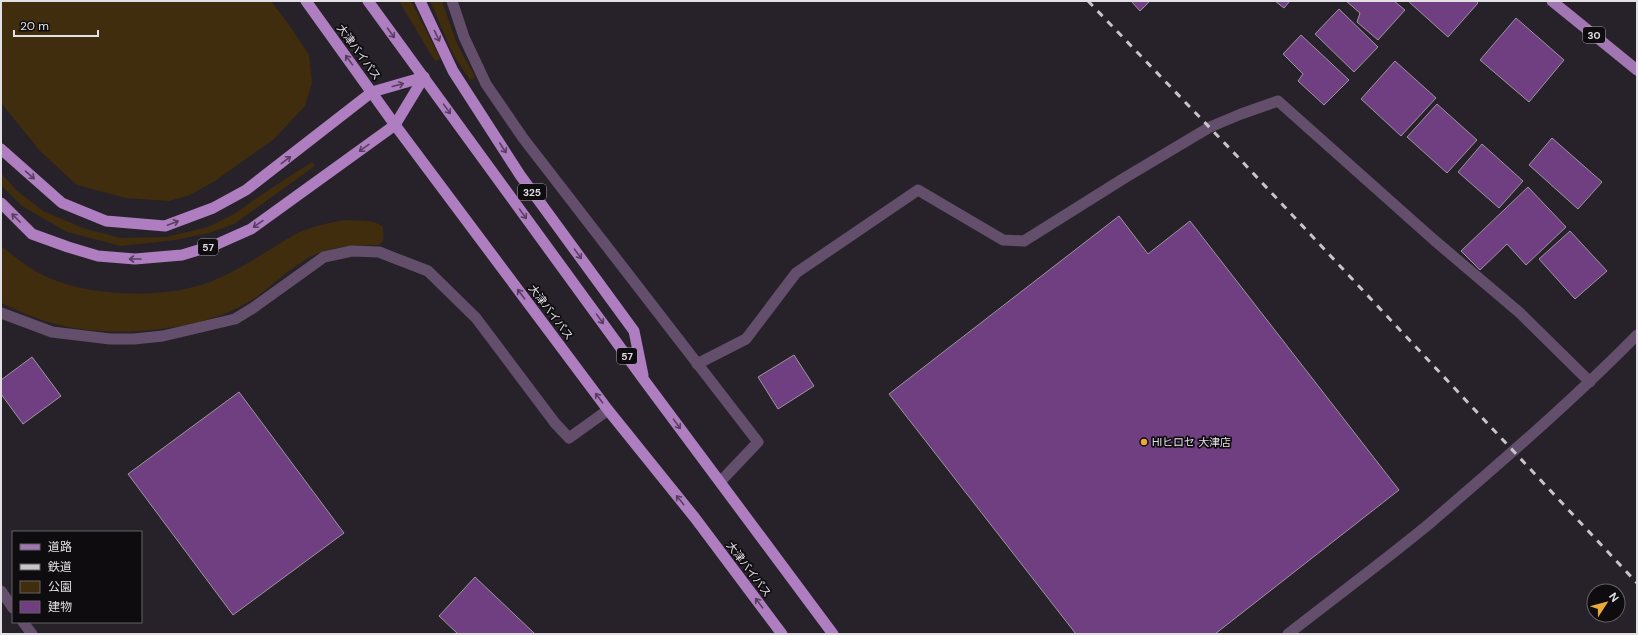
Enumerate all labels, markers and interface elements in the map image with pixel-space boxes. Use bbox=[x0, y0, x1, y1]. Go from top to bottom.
scale bar bbox=[14, 12, 98, 38]
text: 20 m bbox=[20, 18, 49, 34]
street label: 大津バイパス bbox=[334, 21, 384, 83]
one-way arrow bbox=[387, 27, 395, 38]
road number: 30 bbox=[1583, 27, 1605, 43]
one-way arrow bbox=[434, 30, 441, 42]
one-way arrow bbox=[345, 55, 353, 66]
one-way arrow bbox=[391, 80, 404, 88]
one-way arrow bbox=[443, 103, 451, 114]
one-way arrow bbox=[499, 142, 507, 153]
one-way arrow bbox=[359, 144, 370, 152]
one-way arrow bbox=[280, 156, 291, 164]
one-way arrow bbox=[25, 170, 36, 179]
road number: 325 bbox=[518, 184, 546, 200]
one-way arrow bbox=[519, 208, 528, 219]
one-way arrow bbox=[11, 213, 21, 223]
one-way arrow bbox=[167, 219, 179, 227]
one-way arrow bbox=[253, 220, 264, 228]
road number: 57 bbox=[198, 239, 218, 255]
one-way arrow bbox=[574, 248, 582, 259]
one-way arrow bbox=[129, 255, 142, 263]
street label: 大津バイパス bbox=[526, 282, 576, 342]
one-way arrow bbox=[517, 288, 525, 299]
one-way arrow bbox=[596, 313, 604, 324]
road number: 57 bbox=[617, 348, 637, 364]
one-way arrow bbox=[595, 392, 603, 403]
one-way arrow bbox=[673, 418, 681, 429]
place label: HIヒロセ 大津店 bbox=[1152, 435, 1231, 449]
marker: HIヒロセ 大津店 bbox=[1139, 437, 1149, 447]
one-way arrow bbox=[676, 494, 684, 505]
legend bbox=[12, 531, 142, 623]
text: 道路 bbox=[48, 539, 72, 555]
street label: 大津バイパス bbox=[724, 539, 774, 599]
text: 鉄道 bbox=[48, 559, 72, 575]
text: 公園 bbox=[48, 579, 72, 595]
north arrow bbox=[1586, 583, 1626, 623]
text: N bbox=[1606, 590, 1622, 604]
one-way arrow bbox=[755, 597, 763, 608]
text: 建物 bbox=[48, 599, 72, 615]

